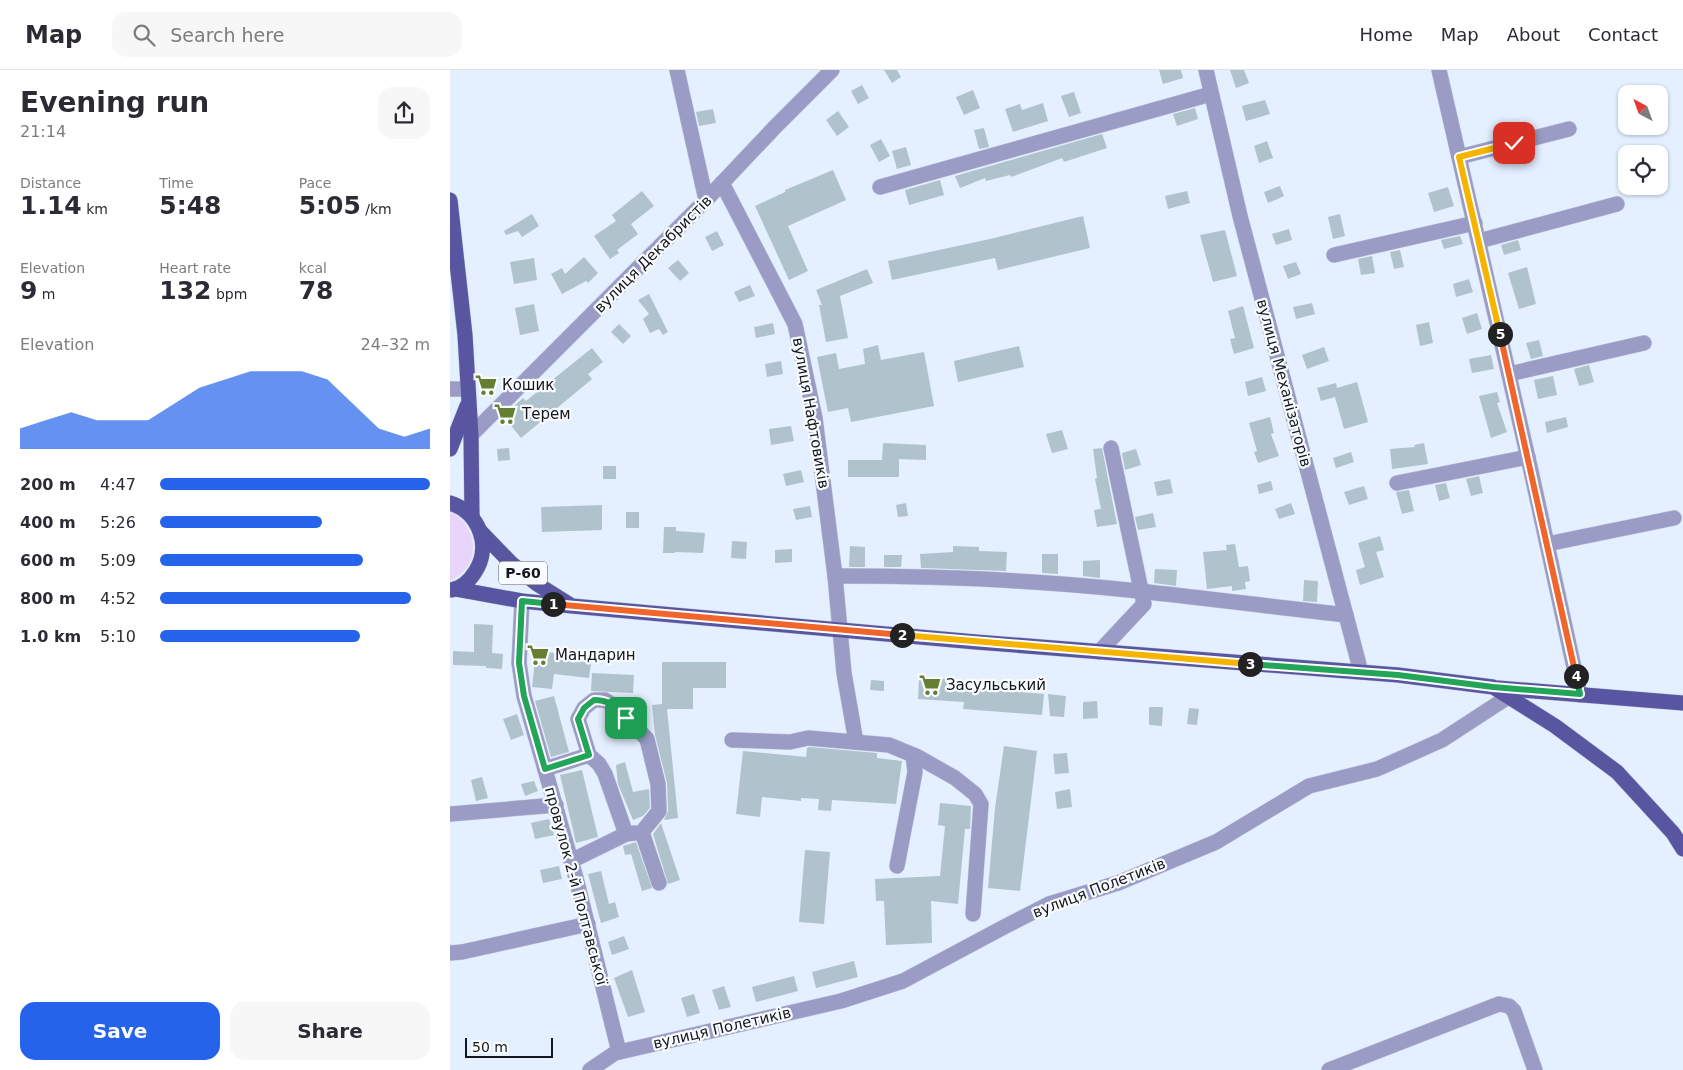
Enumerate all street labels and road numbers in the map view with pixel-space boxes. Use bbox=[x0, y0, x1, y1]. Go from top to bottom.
street label: вулиця Декабристів bbox=[590, 191, 716, 317]
street label: вулиця Механізаторів bbox=[1253, 297, 1315, 469]
street label: вулиця Нафтовиків bbox=[789, 336, 833, 490]
road number: Р-60 bbox=[499, 562, 547, 584]
street label: провулок 2-й Полтавської bbox=[541, 785, 611, 988]
street label: вулиця Полетиків bbox=[1030, 854, 1168, 922]
street label: вулиця Полетиків bbox=[651, 1003, 793, 1053]

